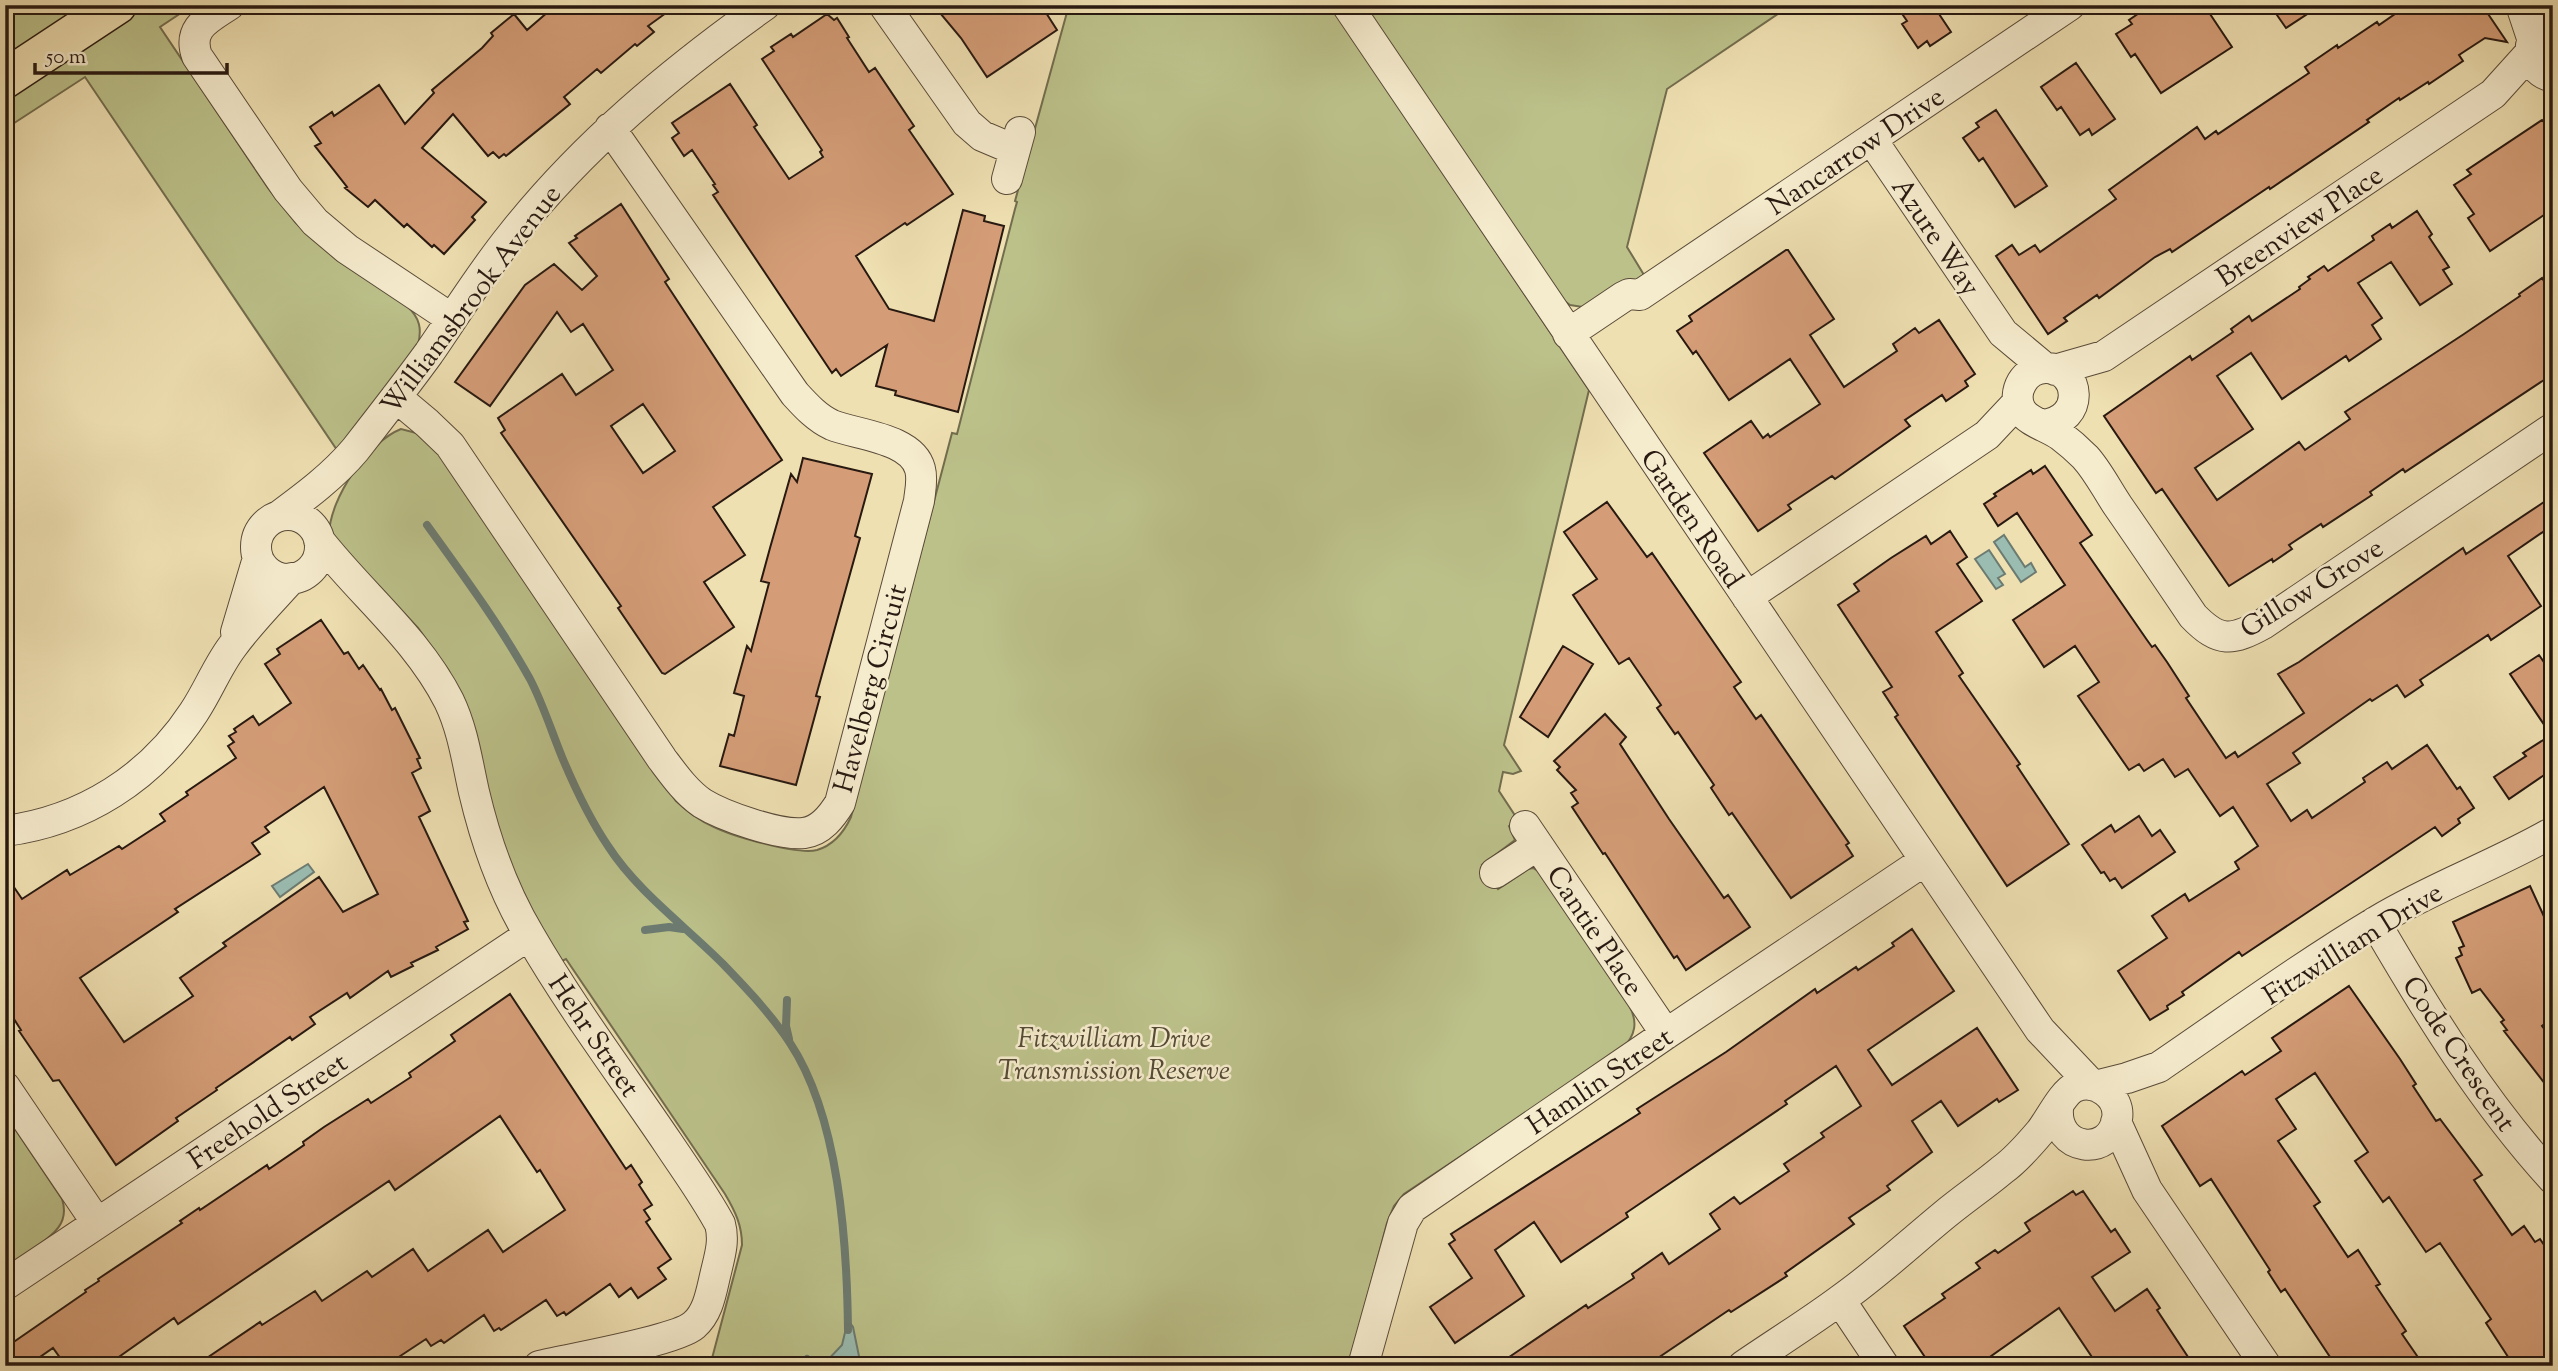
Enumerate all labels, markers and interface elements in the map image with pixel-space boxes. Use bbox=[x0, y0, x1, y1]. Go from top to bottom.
scale bar bbox=[35, 32, 228, 76]
text: 50 m bbox=[45, 43, 86, 73]
street label: Nancarrow Drive bbox=[1760, 78, 1953, 227]
street label: Breenview Place bbox=[2209, 157, 2392, 298]
street label: Azure Way bbox=[1880, 171, 1989, 305]
street label: Williamsbrook Avenue bbox=[373, 177, 572, 424]
street label: Garden Road bbox=[1629, 442, 1752, 597]
street label: Gillow Grove bbox=[2233, 530, 2392, 650]
street label: Havelberg Circuit bbox=[825, 580, 919, 798]
street label: Cantie Place bbox=[1535, 858, 1652, 1005]
street label: Fitzwilliam Drive bbox=[2256, 874, 2451, 1017]
street label: Hehr Street bbox=[537, 967, 648, 1106]
street label: Code Crescent bbox=[2391, 969, 2525, 1141]
street label: Hamlin Street bbox=[1520, 1018, 1682, 1146]
park label: Fitzwilliam Drive Transmission Reserve bbox=[998, 1020, 1230, 1092]
street label: Freehold Street bbox=[181, 1044, 357, 1181]

